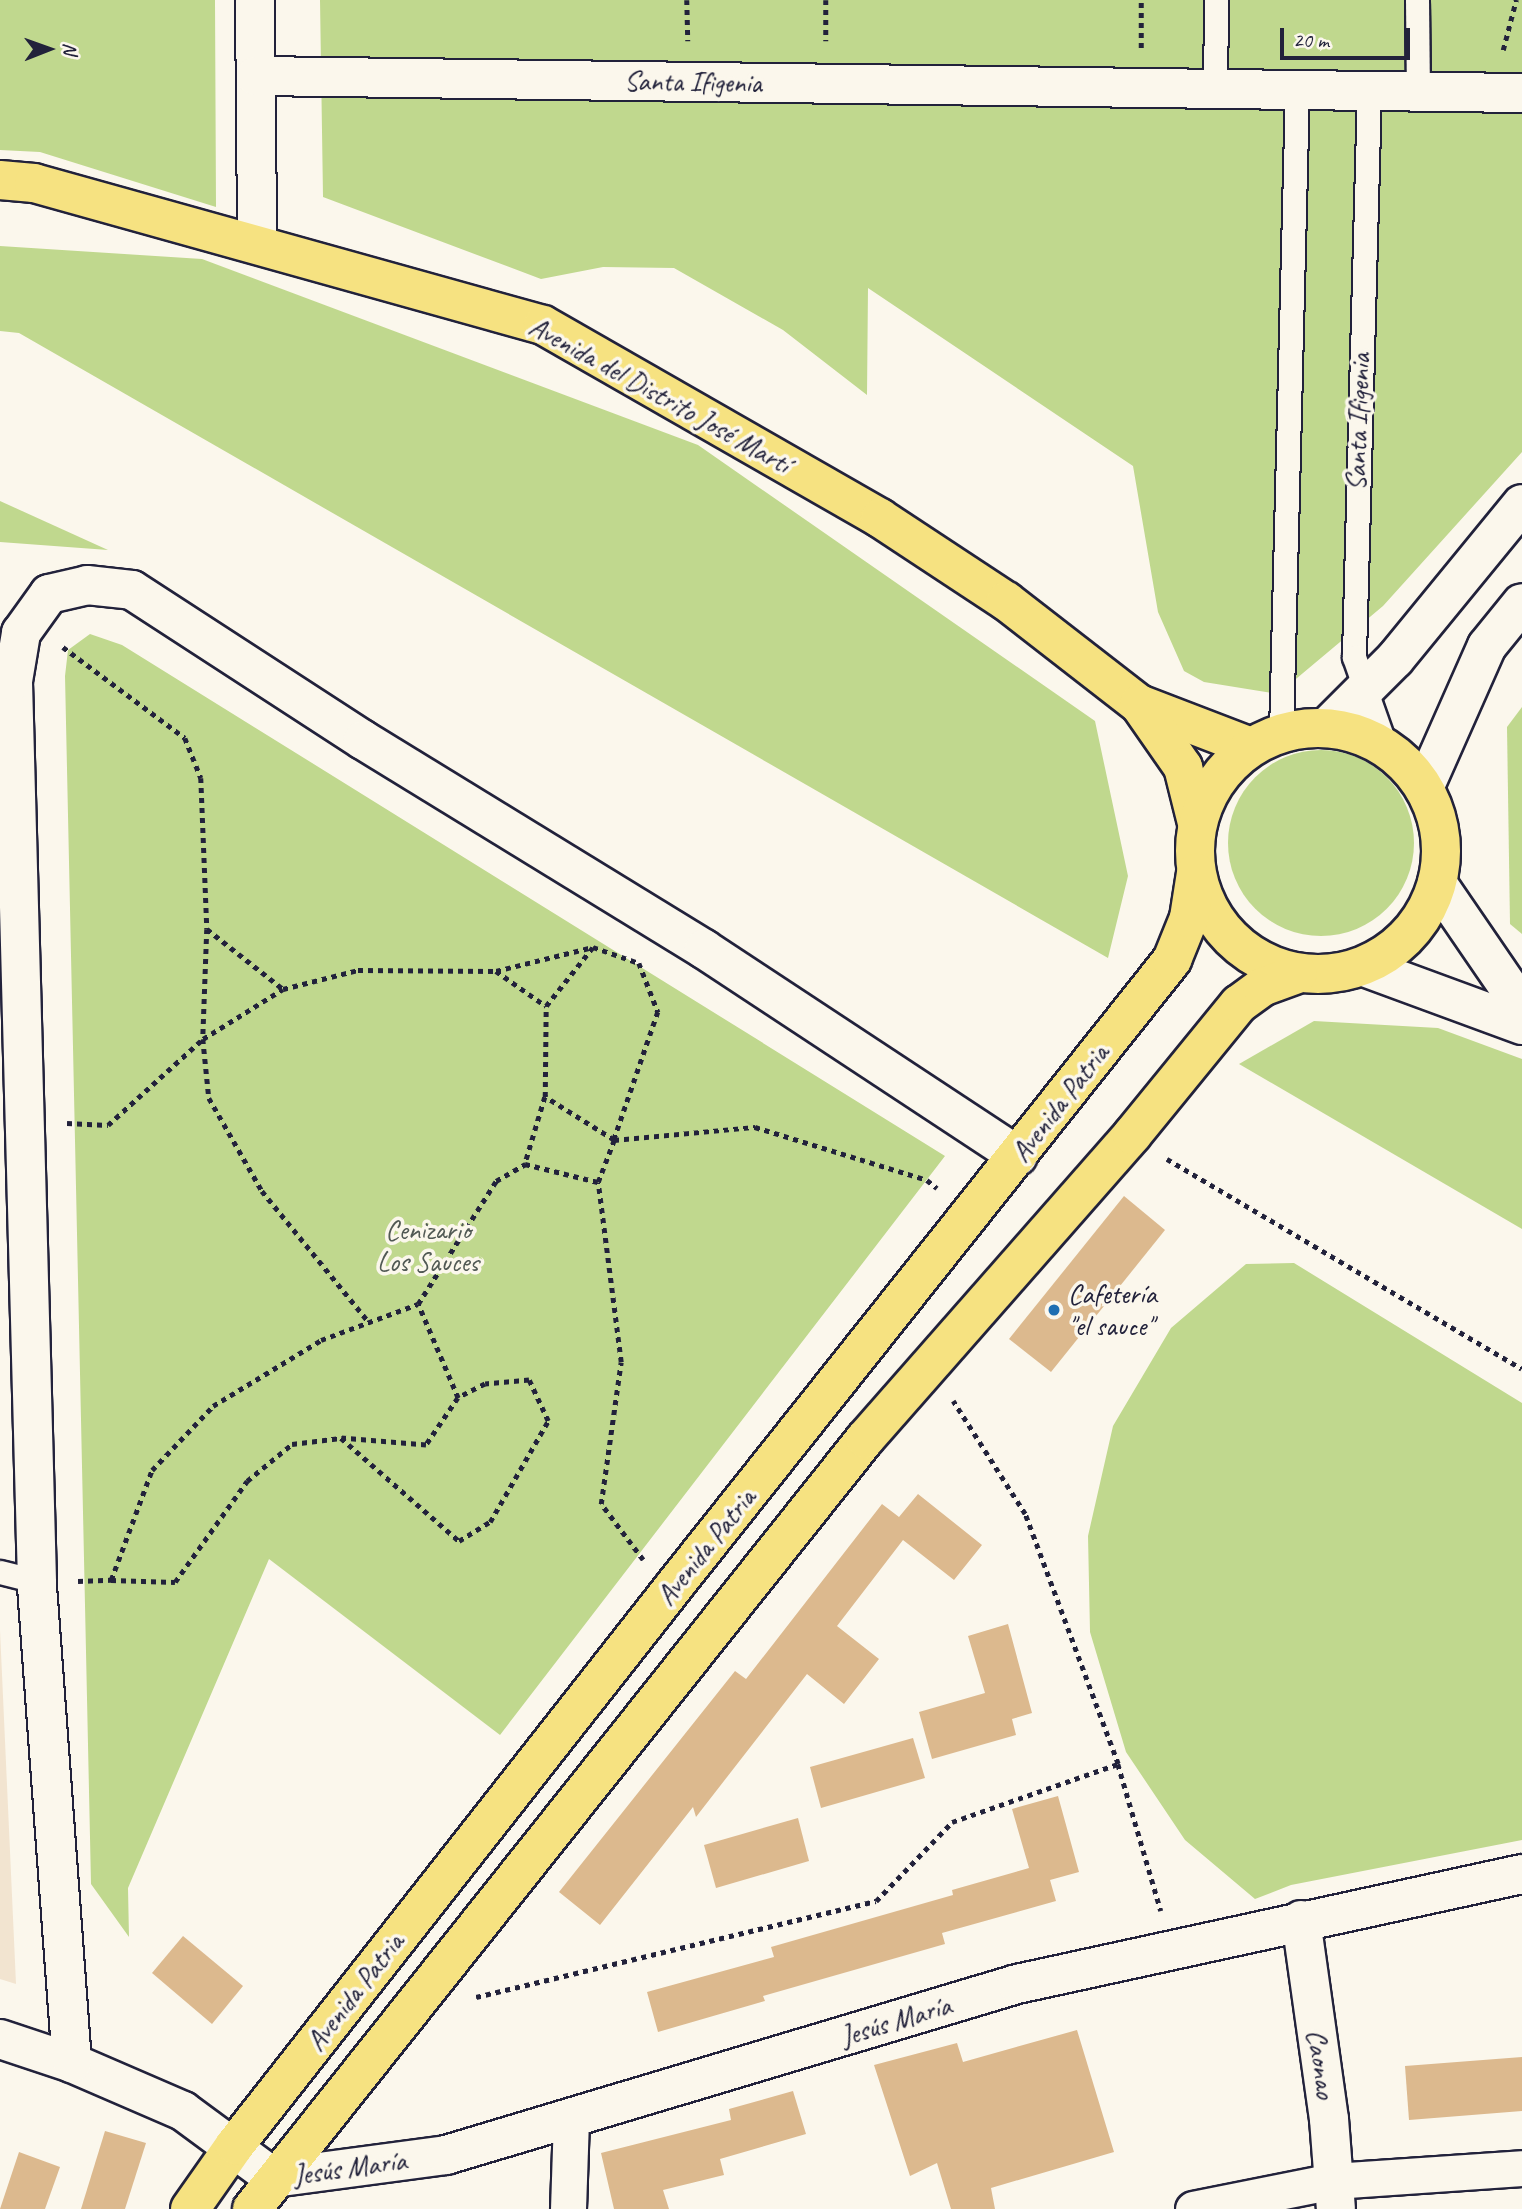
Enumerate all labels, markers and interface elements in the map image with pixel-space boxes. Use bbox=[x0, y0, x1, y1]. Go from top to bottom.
north arrow bbox=[14, 14, 84, 84]
scale bar bbox=[1284, 14, 1414, 58]
text: 20 m bbox=[1293, 27, 1329, 53]
text: N bbox=[58, 43, 82, 55]
street label: Santa Ifigenia bbox=[624, 64, 762, 100]
street label: Avenida del Distrito José Martí bbox=[524, 309, 796, 481]
street label: Santa Ifigenia bbox=[1339, 353, 1377, 491]
street label: Avenida Patria bbox=[1004, 1038, 1116, 1168]
park label: Cenizario Los Sauces bbox=[377, 1213, 479, 1279]
place label: Cafetería "el sauce" bbox=[1068, 1277, 1157, 1343]
marker: Cafetería "el sauce" bbox=[1046, 1302, 1062, 1318]
street label: Avenida Patria bbox=[649, 1482, 763, 1612]
street label: Avenida Patria bbox=[299, 1927, 411, 2057]
street label: Jesús María bbox=[837, 1988, 955, 2054]
street label: Caonao bbox=[1300, 2027, 1342, 2101]
street label: Jesús María bbox=[291, 2143, 409, 2193]

